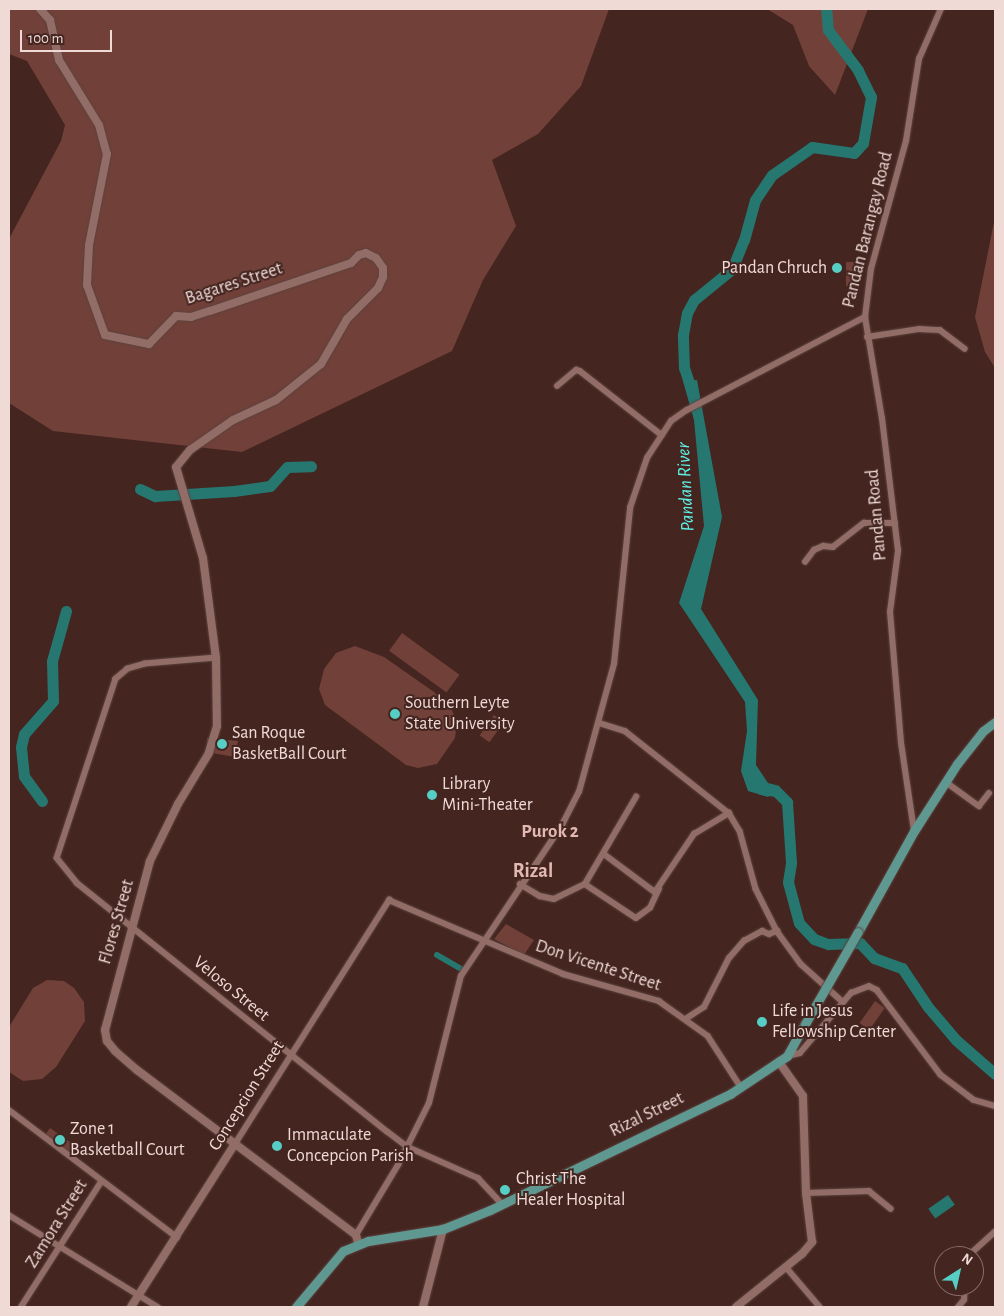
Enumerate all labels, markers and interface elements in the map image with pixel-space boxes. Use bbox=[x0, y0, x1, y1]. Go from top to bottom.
scale bar bbox=[22, 20, 115, 52]
text: 100 m bbox=[28, 31, 63, 46]
street label: Pandan Barangay Road bbox=[838, 150, 898, 310]
place label: Pandan Chruch bbox=[721, 257, 827, 279]
street label: Bagares Street bbox=[183, 258, 285, 310]
marker: Pandan Chruch bbox=[831, 262, 843, 274]
water label: Pandan River bbox=[672, 442, 700, 532]
street label: Pandan Road bbox=[862, 468, 892, 562]
place label: Southern Leyte State University bbox=[405, 693, 515, 736]
marker: Southern Leyte State University bbox=[389, 708, 401, 720]
place label: San Roque BasketBall Court bbox=[232, 723, 346, 766]
marker: San Roque BasketBall Court bbox=[216, 738, 228, 750]
place label: Library Mini-Theater bbox=[442, 774, 533, 816]
marker: Library Mini-Theater bbox=[426, 789, 438, 801]
district label: Purok 2 bbox=[521, 821, 579, 843]
district label: Rizal bbox=[513, 859, 553, 883]
street label: Flores Street bbox=[95, 877, 139, 967]
street label: Don Vicente Street bbox=[533, 936, 663, 996]
street label: Veloso Street bbox=[189, 952, 273, 1026]
place label: Life in Jesus Fellowship Center bbox=[772, 1001, 896, 1044]
marker: Life in Jesus Fellowship Center bbox=[756, 1016, 768, 1028]
street label: Concepcion Street bbox=[204, 1037, 290, 1155]
street label: Rizal Street bbox=[606, 1088, 688, 1142]
place label: Zone 1 Basketball Court bbox=[70, 1119, 184, 1162]
place label: Immaculate Concepcion Parish bbox=[287, 1125, 414, 1168]
marker: Zone 1 Basketball Court bbox=[54, 1134, 66, 1146]
marker: Immaculate Concepcion Parish bbox=[271, 1140, 283, 1152]
place label: Christ The Healer Hospital bbox=[516, 1169, 626, 1212]
street label: Zamora Street bbox=[21, 1176, 93, 1272]
marker: Christ The Healer Hospital bbox=[498, 1183, 512, 1197]
north arrow bbox=[934, 1246, 984, 1296]
text: N bbox=[959, 1251, 975, 1268]

